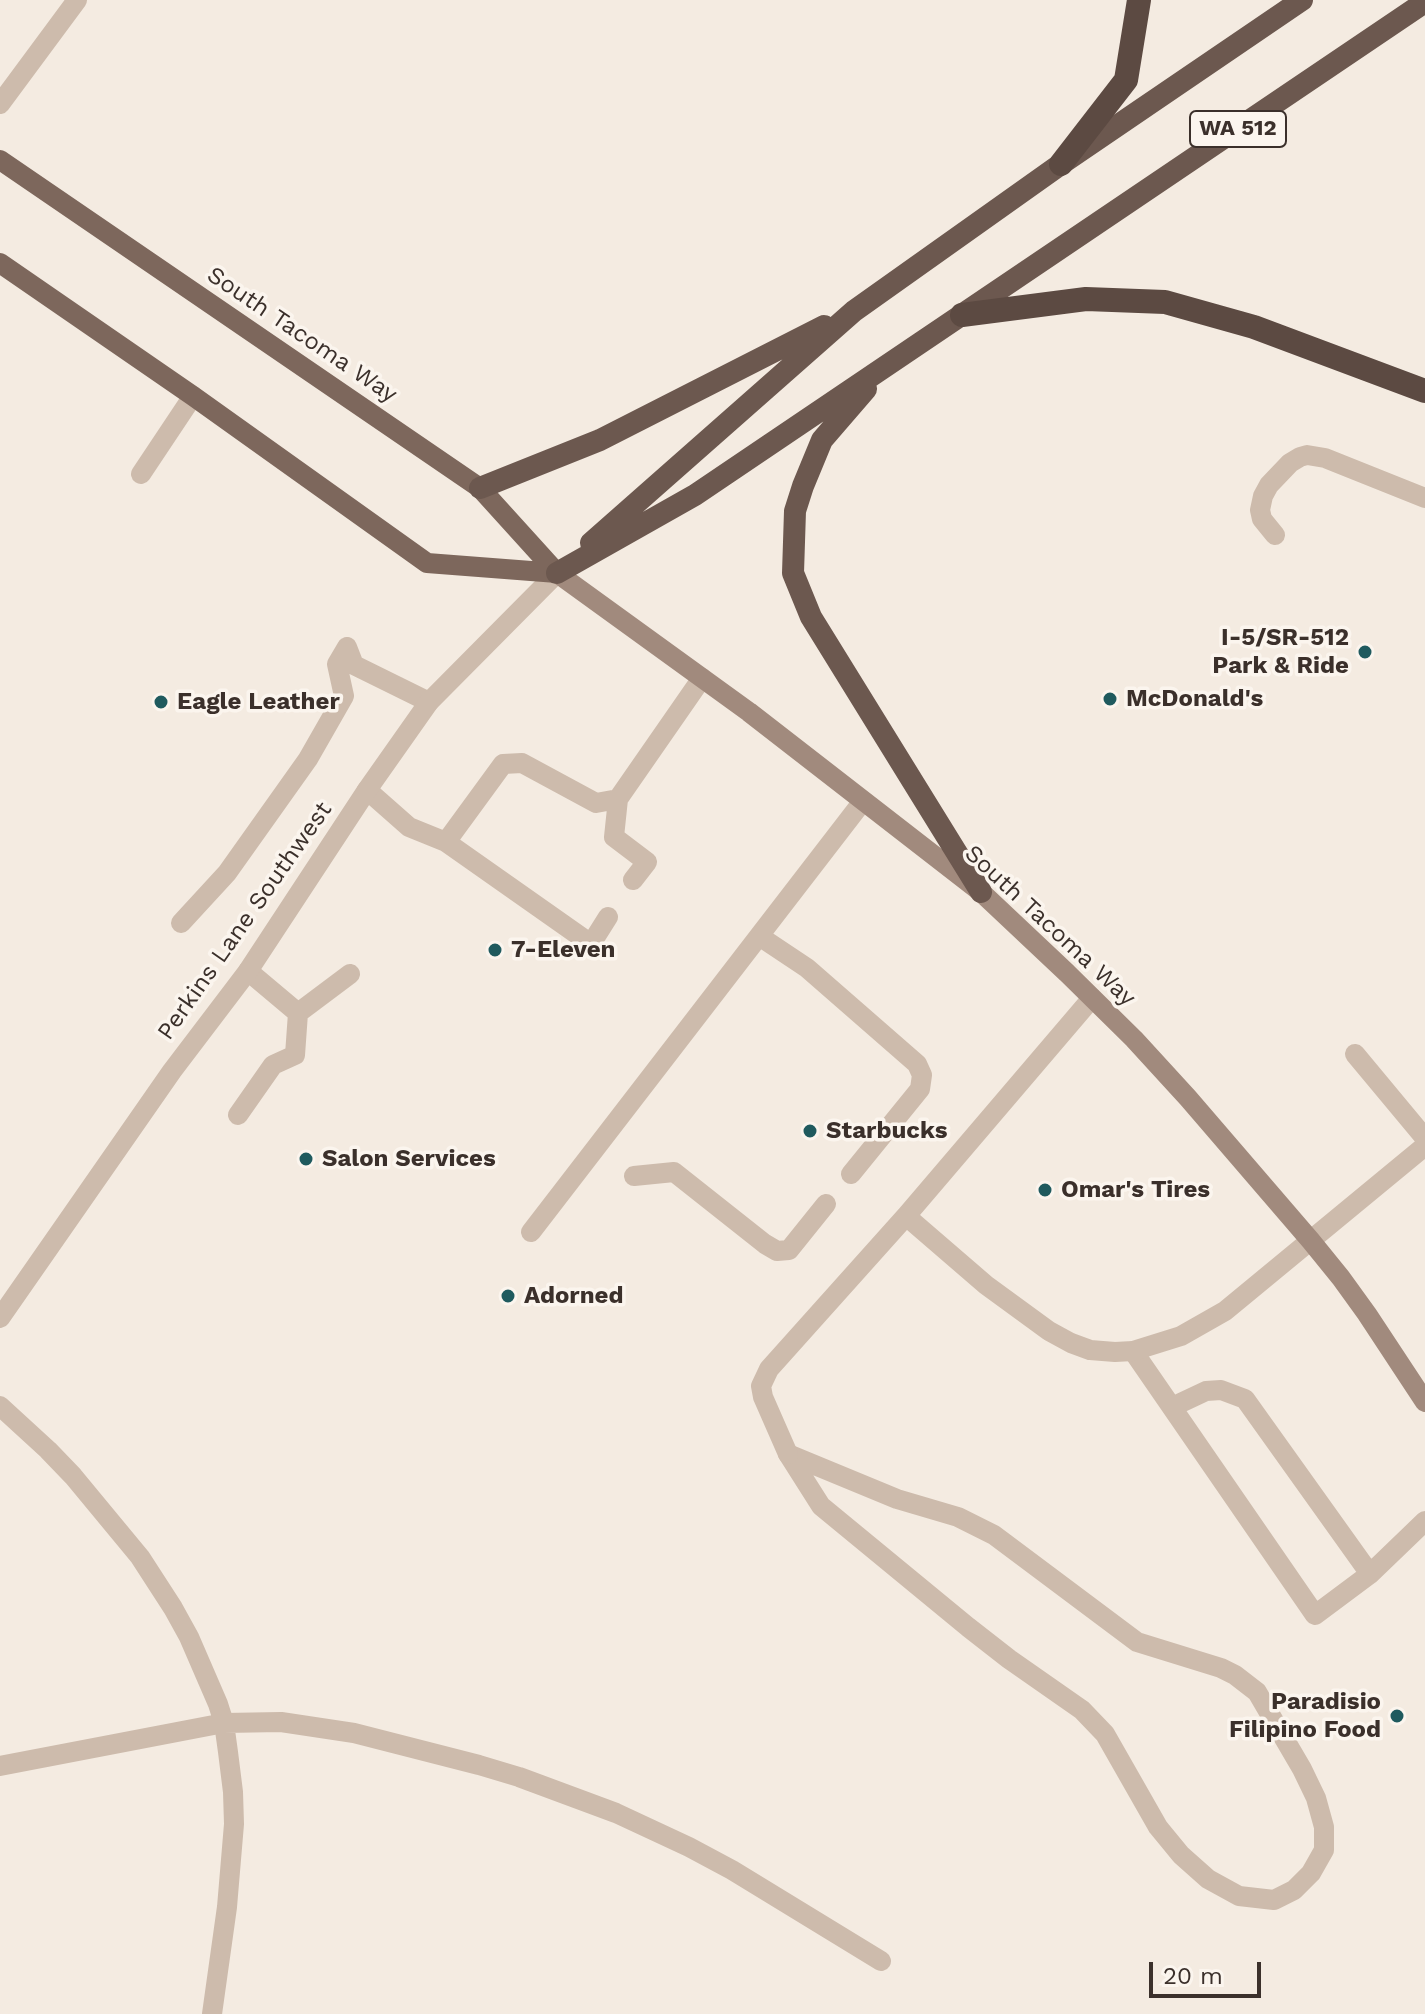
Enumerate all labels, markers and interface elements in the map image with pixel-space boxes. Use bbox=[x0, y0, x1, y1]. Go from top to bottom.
road number: WA 512 bbox=[1190, 111, 1286, 147]
street label: South Tacoma Way bbox=[201, 261, 403, 409]
place label: I-5/SR-512 Park & Ride bbox=[1212, 624, 1349, 680]
marker: I-5/SR-512 Park & Ride bbox=[1356, 643, 1374, 661]
place label: McDonald's bbox=[1126, 685, 1263, 713]
place label: Eagle Leather bbox=[177, 688, 340, 716]
marker: McDonald's bbox=[1101, 690, 1119, 708]
marker: Eagle Leather bbox=[152, 693, 170, 711]
street label: Perkins Lane Southwest bbox=[152, 796, 338, 1046]
street label: South Tacoma Way bbox=[959, 839, 1141, 1013]
place label: 7-Eleven bbox=[511, 936, 615, 964]
marker: 7-Eleven bbox=[486, 941, 504, 959]
place label: Starbucks bbox=[826, 1117, 948, 1145]
marker: Starbucks bbox=[801, 1122, 819, 1140]
place label: Salon Services bbox=[322, 1145, 496, 1173]
marker: Salon Services bbox=[297, 1150, 315, 1168]
place label: Omar's Tires bbox=[1061, 1176, 1210, 1204]
marker: Omar's Tires bbox=[1036, 1181, 1054, 1199]
place label: Adorned bbox=[524, 1282, 623, 1310]
marker: Adorned bbox=[499, 1287, 517, 1305]
place label: Paradisio Filipino Food bbox=[1229, 1688, 1381, 1744]
marker: Paradisio Filipino Food bbox=[1388, 1707, 1406, 1725]
scale bar bbox=[1153, 1946, 1265, 1996]
text: 20 m bbox=[1163, 1962, 1223, 1990]

